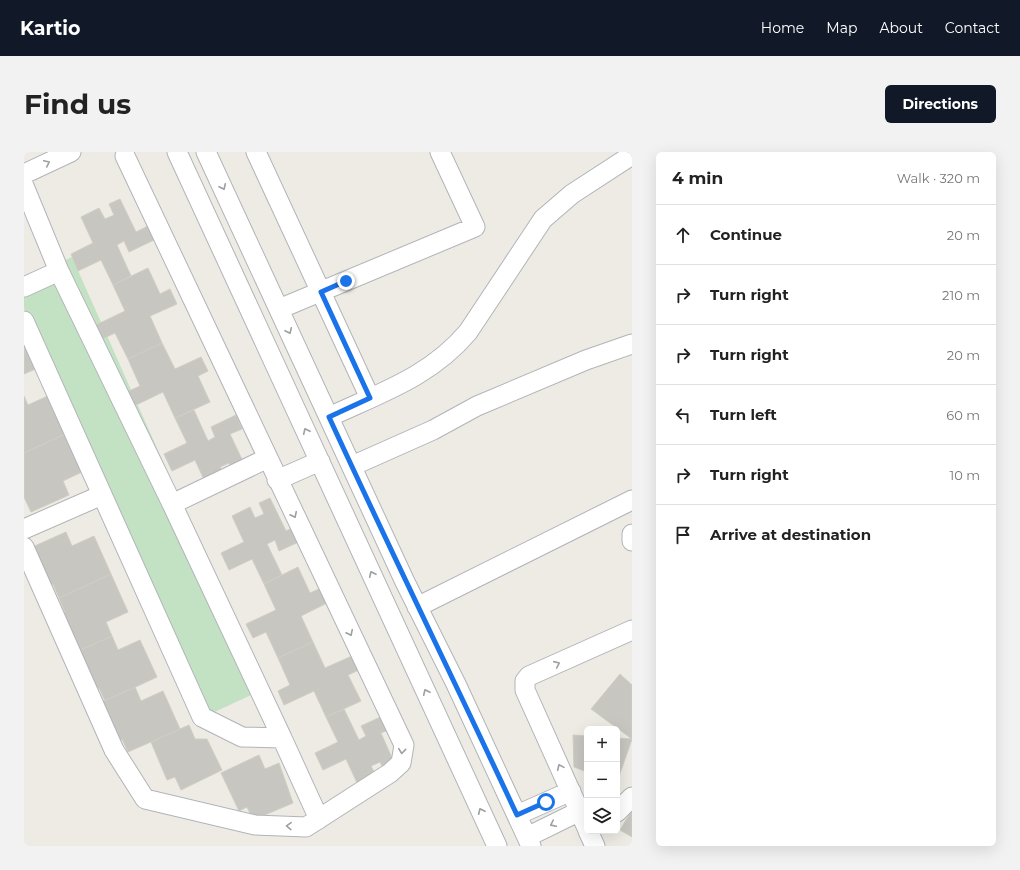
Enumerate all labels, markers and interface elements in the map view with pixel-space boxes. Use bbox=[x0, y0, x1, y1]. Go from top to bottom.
text: Kartio bbox=[20, 17, 80, 40]
text: Home bbox=[761, 19, 804, 37]
text: Map bbox=[826, 19, 857, 37]
text: About bbox=[879, 19, 923, 37]
text: Contact bbox=[945, 19, 1000, 37]
button: Directions bbox=[885, 85, 996, 123]
text: Find us bbox=[24, 87, 131, 121]
one-way arrow bbox=[43, 160, 51, 168]
text: 4 min bbox=[672, 168, 723, 188]
text: Walk · 320 m bbox=[897, 170, 980, 186]
one-way arrow bbox=[218, 183, 226, 191]
icon: ahead bbox=[672, 224, 694, 246]
text: Continue bbox=[710, 225, 782, 244]
text: 20 m bbox=[947, 227, 980, 243]
route end bbox=[337, 272, 355, 290]
icon: right bbox=[672, 284, 694, 306]
text: Turn right bbox=[710, 285, 789, 304]
text: 210 m bbox=[942, 287, 980, 303]
one-way arrow bbox=[284, 326, 292, 334]
icon: right bbox=[672, 344, 694, 366]
text: Turn right bbox=[710, 345, 789, 364]
text: 20 m bbox=[947, 347, 980, 363]
icon: left bbox=[672, 404, 694, 426]
text: Turn left bbox=[710, 405, 777, 424]
text: 60 m bbox=[946, 407, 980, 423]
one-way arrow bbox=[303, 428, 311, 435]
icon: right bbox=[672, 464, 694, 486]
text: Turn right bbox=[710, 465, 789, 484]
text: 10 m bbox=[950, 467, 980, 483]
one-way arrow bbox=[289, 511, 297, 519]
icon: arrive bbox=[672, 524, 694, 546]
text: Arrive at destination bbox=[710, 525, 871, 544]
one-way arrow bbox=[369, 571, 377, 579]
one-way arrow bbox=[345, 628, 353, 636]
one-way arrow bbox=[552, 661, 560, 669]
one-way arrow bbox=[423, 689, 431, 697]
map controls bbox=[584, 726, 620, 834]
button: + bbox=[584, 726, 620, 762]
one-way arrow bbox=[398, 747, 407, 754]
button: − bbox=[584, 762, 620, 798]
one-way arrow bbox=[556, 763, 564, 770]
route start bbox=[537, 793, 555, 811]
button: layers bbox=[584, 798, 620, 834]
one-way arrow bbox=[478, 807, 486, 815]
one-way arrow bbox=[550, 819, 558, 827]
one-way arrow bbox=[286, 822, 292, 830]

